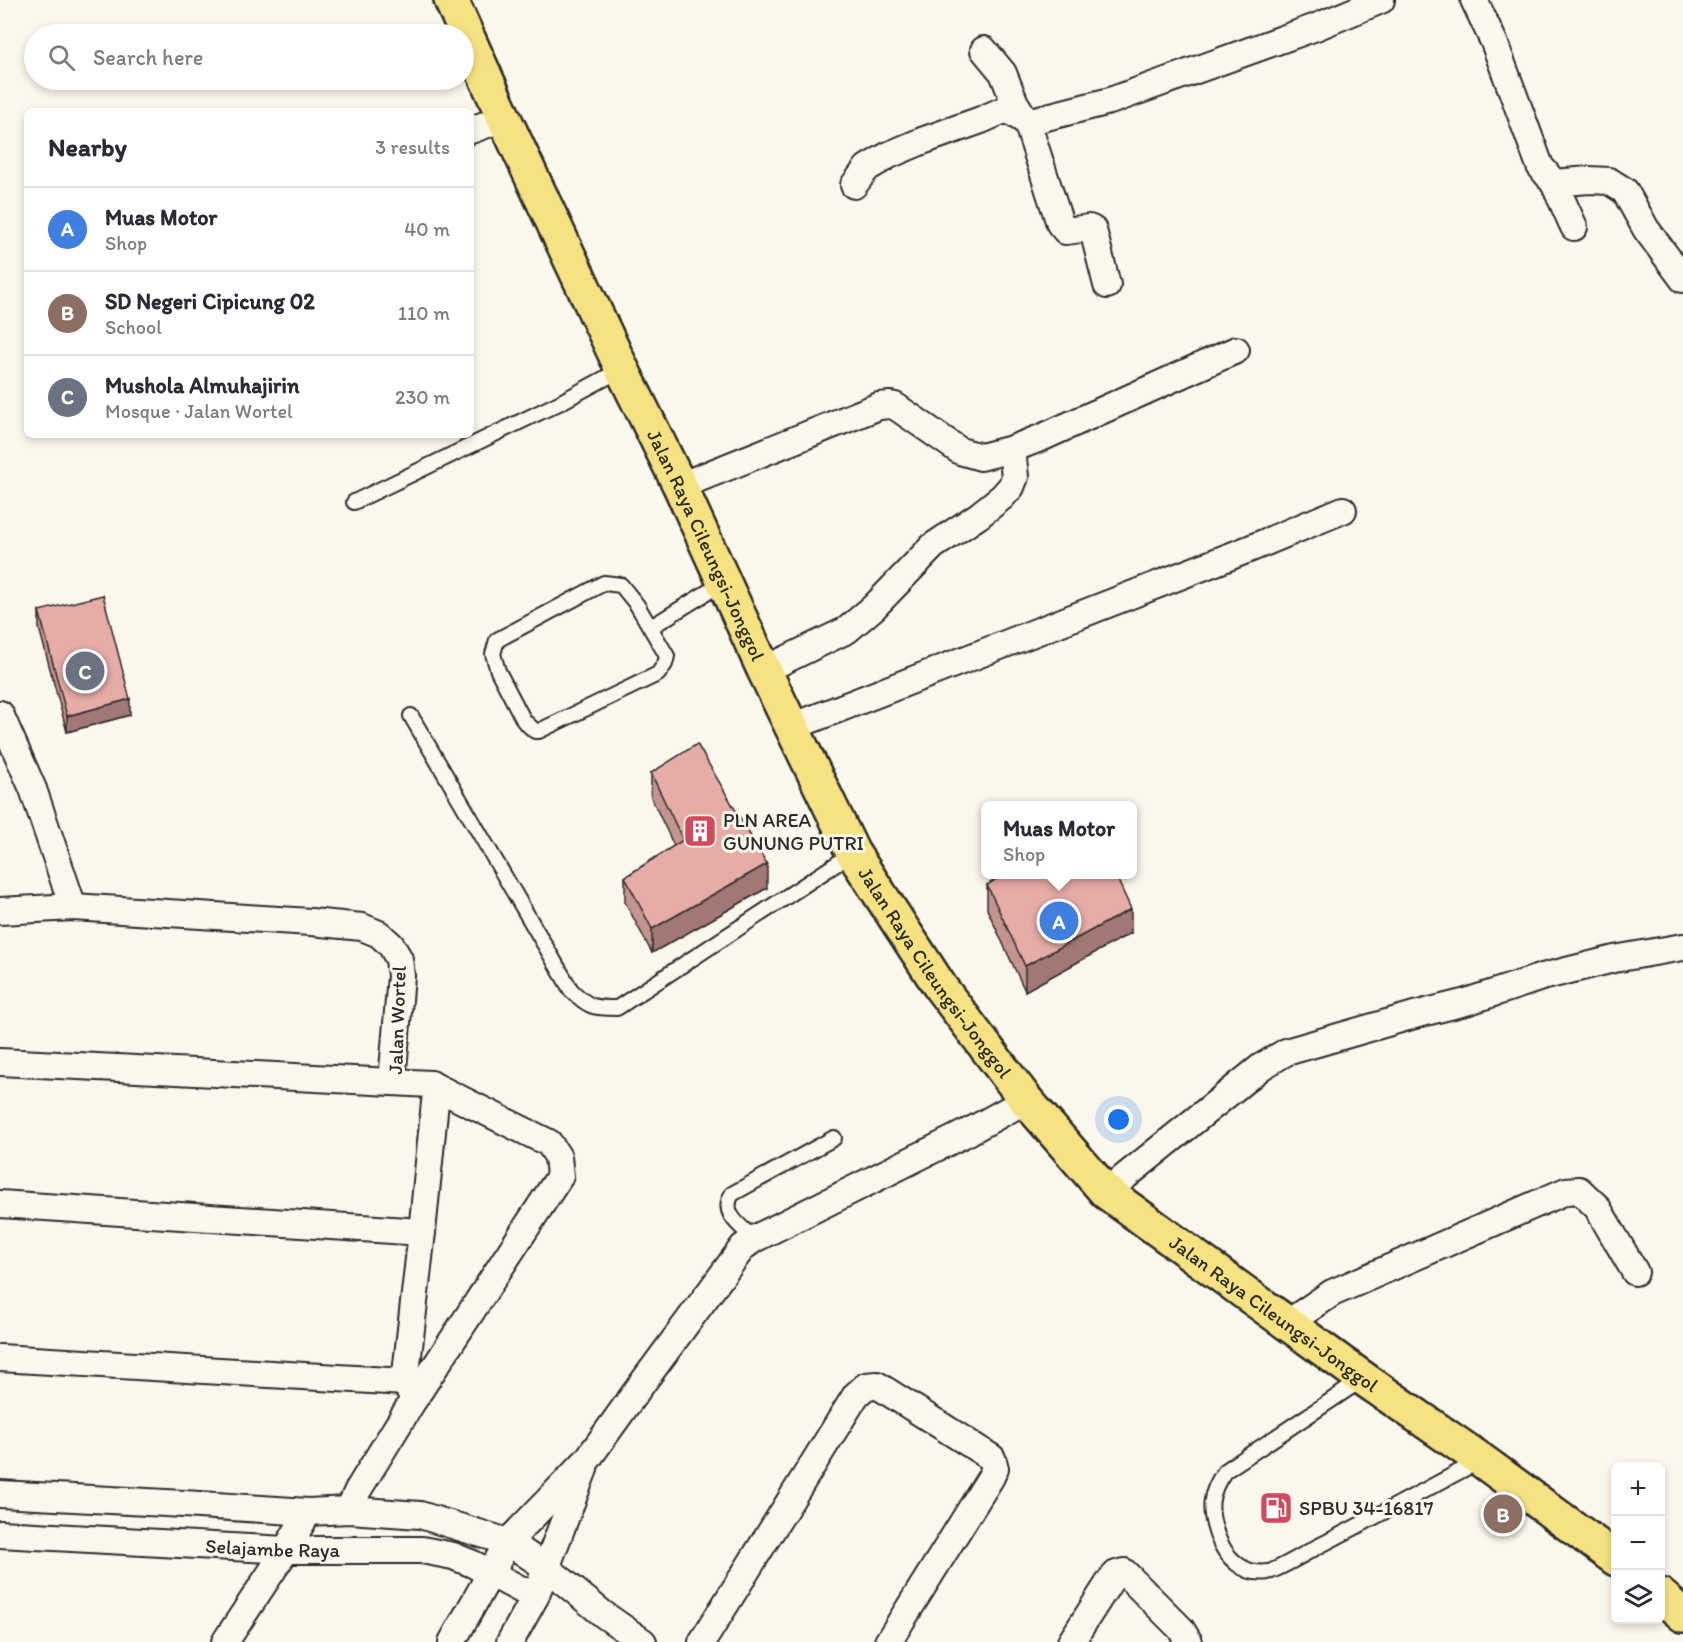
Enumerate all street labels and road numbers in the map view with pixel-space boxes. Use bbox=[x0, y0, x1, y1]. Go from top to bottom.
street label: Jalan Raya Cileungsi-Jonggol bbox=[642, 426, 770, 665]
street label: Jalan Raya Cileungsi-Jonggol bbox=[853, 862, 1017, 1083]
street label: Jalan Wortel bbox=[383, 965, 411, 1075]
street label: Jalan Raya Cileungsi-Jonggol bbox=[1165, 1230, 1383, 1397]
street label: Selajambe Raya bbox=[205, 1534, 340, 1562]

